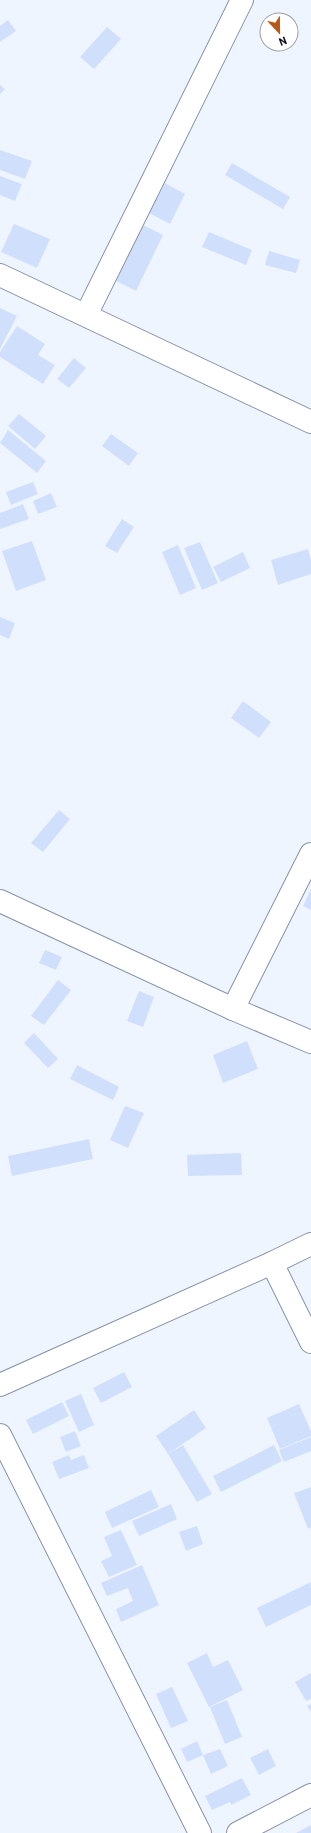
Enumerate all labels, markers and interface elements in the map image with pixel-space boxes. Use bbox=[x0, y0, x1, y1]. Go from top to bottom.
north arrow bbox=[259, 12, 299, 52]
text: N bbox=[277, 34, 289, 49]

